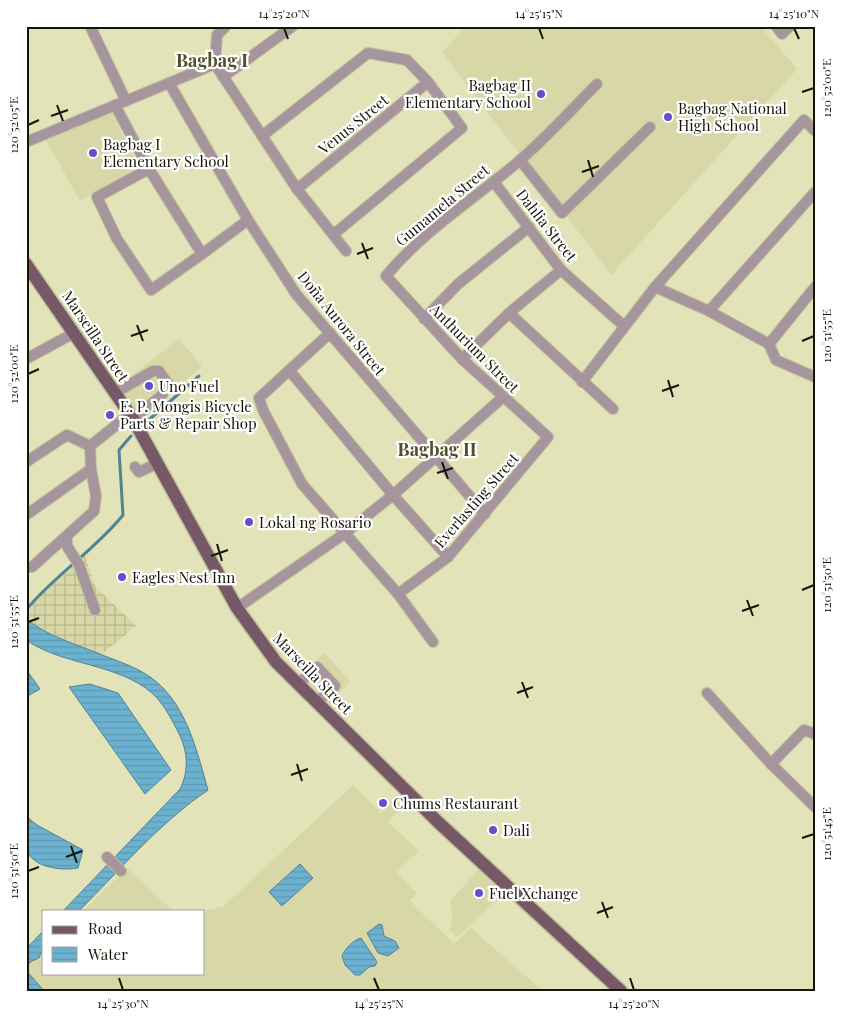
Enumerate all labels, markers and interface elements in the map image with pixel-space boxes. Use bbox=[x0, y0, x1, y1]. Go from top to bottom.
text: 14°25'20"N bbox=[258, 5, 310, 21]
text: 14°25'15"N bbox=[515, 5, 564, 21]
text: 14°25'10"N bbox=[769, 5, 820, 21]
district label: Bagbag I bbox=[176, 48, 248, 72]
text: 120°52'00"E bbox=[818, 59, 834, 117]
place label: Bagbag II Elementary School bbox=[405, 75, 531, 112]
marker: Bagbag II Elementary School bbox=[535, 88, 547, 100]
street label: Venus Street bbox=[313, 89, 393, 159]
text: 120°52'05"E bbox=[5, 97, 21, 153]
place label: Bagbag National High School bbox=[678, 98, 787, 135]
marker: Bagbag National High School bbox=[662, 111, 674, 123]
place label: Bagbag I Elementary School bbox=[103, 134, 229, 171]
marker: Bagbag I Elementary School bbox=[87, 147, 99, 159]
street label: Gumamela Street bbox=[391, 159, 494, 250]
street label: Dahlia Street bbox=[512, 185, 582, 266]
street label: Doña Aurora Street bbox=[294, 267, 391, 380]
street label: Marseilla Street bbox=[58, 287, 134, 386]
street label: Anthurium Street bbox=[425, 298, 524, 397]
text: 120°51'55"E bbox=[818, 309, 834, 363]
text: 120°52'00"E bbox=[5, 345, 21, 403]
place label: Uno Fuel bbox=[159, 376, 219, 396]
marker: Uno Fuel bbox=[143, 380, 155, 392]
place label: E. P. Mongis Bicycle Parts & Repair Shop bbox=[120, 396, 257, 433]
marker: E. P. Mongis Bicycle Parts & Repair Shop bbox=[104, 409, 116, 421]
district label: Bagbag II bbox=[398, 437, 477, 461]
street label: Everlasting Street bbox=[429, 448, 523, 552]
place label: Lokal ng Rosario bbox=[259, 512, 371, 532]
marker: Lokal ng Rosario bbox=[243, 516, 255, 528]
text: 120°51'50"E bbox=[818, 557, 834, 613]
place label: Eagles Nest Inn bbox=[132, 567, 235, 587]
marker: Eagles Nest Inn bbox=[116, 571, 128, 583]
text: 120°51'55"E bbox=[5, 595, 21, 649]
street label: Marseilla Street bbox=[269, 628, 357, 718]
place label: Chums Restaurant bbox=[393, 793, 519, 813]
marker: Chums Restaurant bbox=[377, 797, 389, 809]
text: 120°51'45"E bbox=[818, 807, 834, 861]
place label: Dali bbox=[503, 820, 531, 840]
marker: Dali bbox=[487, 824, 499, 836]
text: 120°51'50"E bbox=[5, 843, 21, 899]
place label: Fuel Xchange bbox=[489, 883, 578, 903]
marker: Fuel Xchange bbox=[473, 887, 485, 899]
legend bbox=[42, 910, 205, 974]
text: Road bbox=[88, 918, 122, 938]
text: Water bbox=[87, 944, 128, 964]
text: 14°25'30"N bbox=[97, 995, 149, 1011]
text: 14°25'25"N bbox=[354, 995, 404, 1011]
text: 14°25'20"N bbox=[608, 995, 660, 1011]

